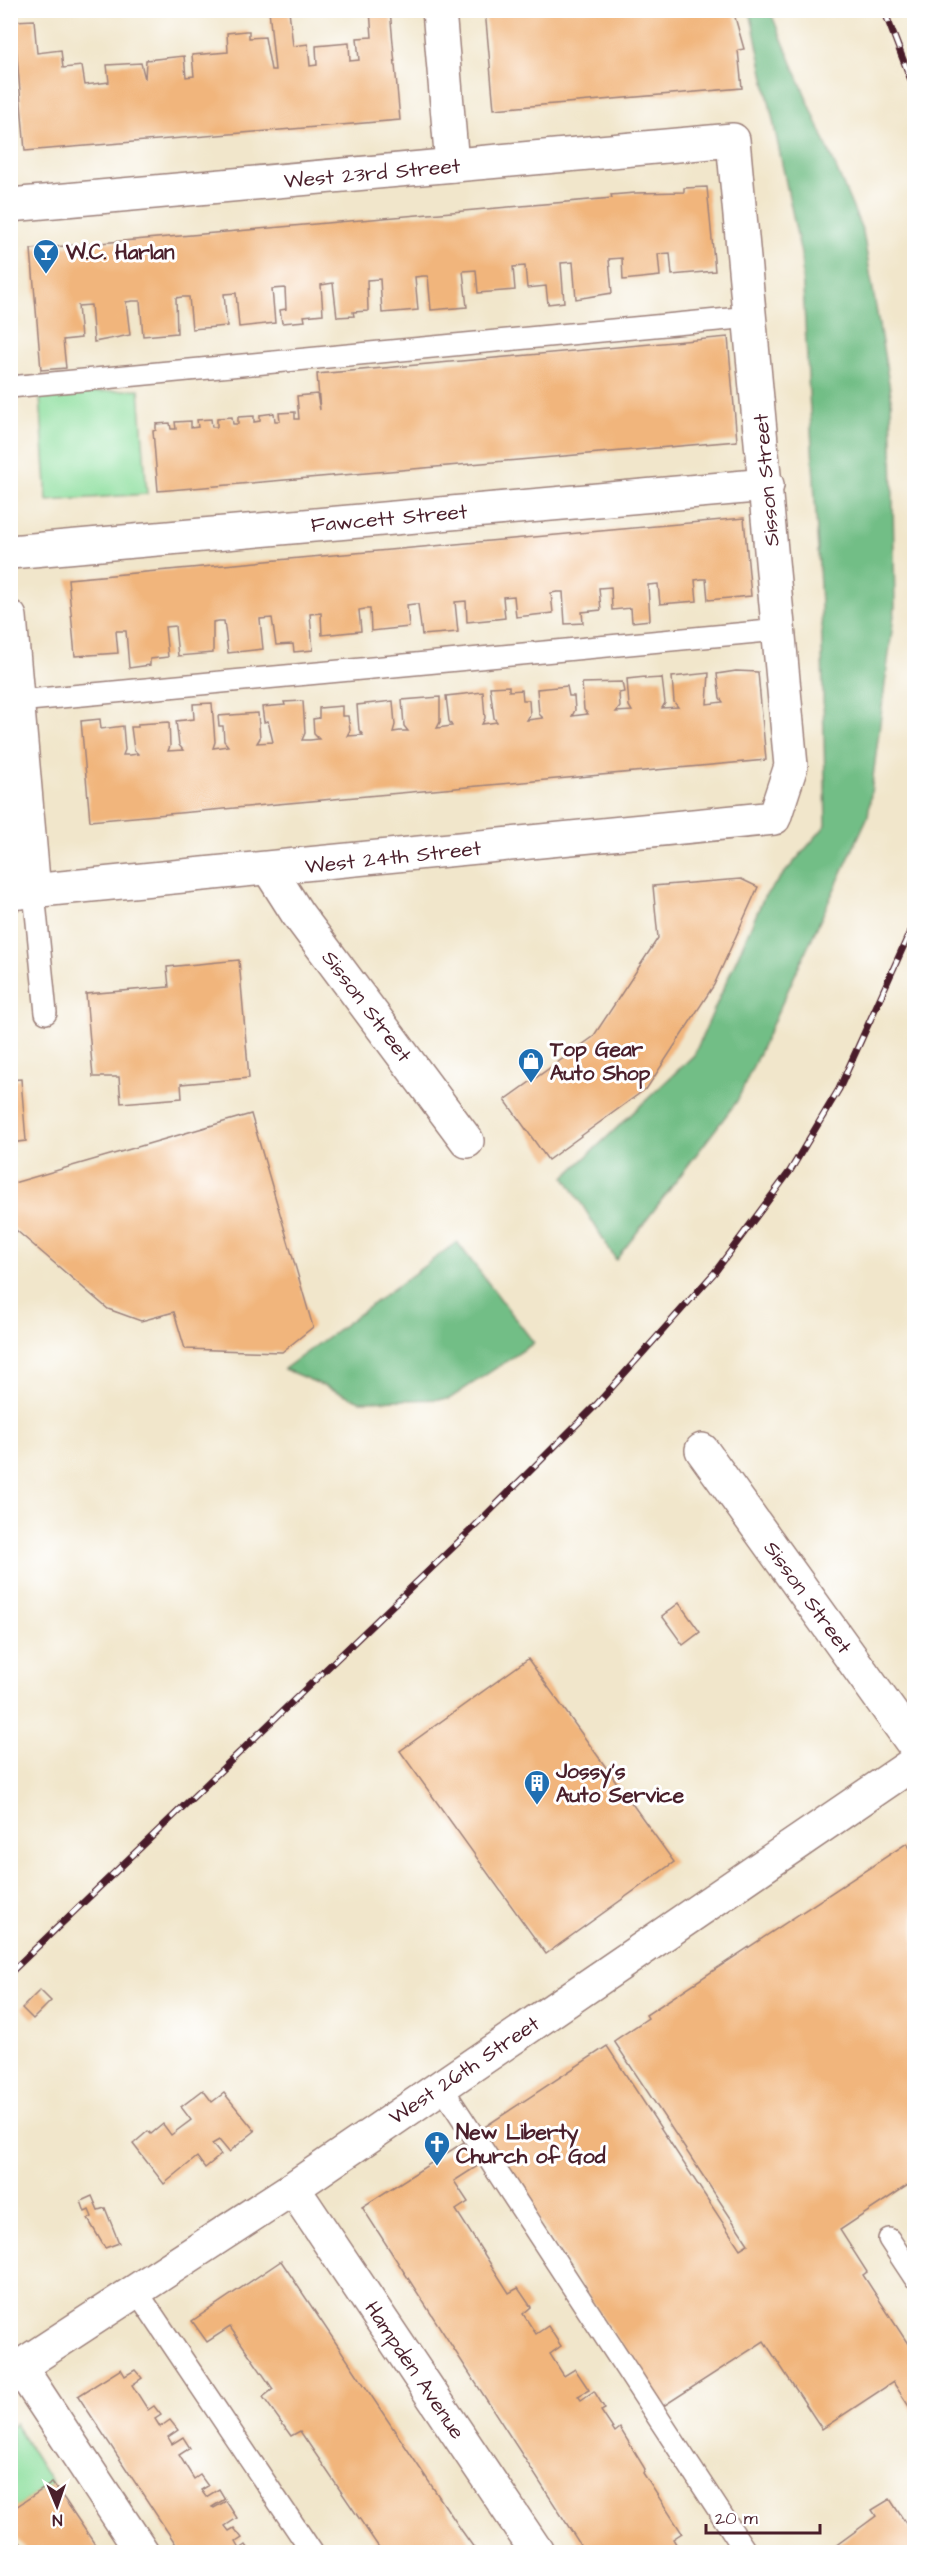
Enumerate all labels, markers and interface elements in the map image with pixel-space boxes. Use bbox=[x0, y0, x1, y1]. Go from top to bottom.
street label: West 23rd Street bbox=[283, 151, 462, 196]
bar icon: W.C. Harlan bbox=[31, 237, 61, 275]
place label: W.C. Harlan bbox=[65, 238, 175, 267]
street label: Sisson Street bbox=[746, 412, 787, 548]
street label: Fawcett Street bbox=[310, 497, 469, 540]
street label: West 24th Street bbox=[304, 834, 483, 881]
street label: Sisson Street bbox=[315, 944, 419, 1069]
place label: Top Gear Auto Shop bbox=[549, 1035, 651, 1089]
shop icon: Top Gear Auto Shop bbox=[516, 1046, 546, 1084]
street label: Sisson Street bbox=[757, 1535, 859, 1660]
place label: Jossy's Auto Service bbox=[555, 1757, 685, 1810]
building icon: Jossy's Auto Service bbox=[522, 1768, 552, 1806]
street label: West 26th Street bbox=[383, 2009, 546, 2132]
place label: New Liberty Church of God bbox=[456, 2118, 606, 2171]
church icon: New Liberty Church of God bbox=[422, 2129, 452, 2167]
street label: Hampden Avenue bbox=[357, 2296, 472, 2446]
north arrow bbox=[27, 2476, 87, 2536]
scale bar bbox=[706, 2497, 820, 2535]
text: 20 m bbox=[715, 2506, 758, 2531]
text: N bbox=[52, 2509, 63, 2531]

